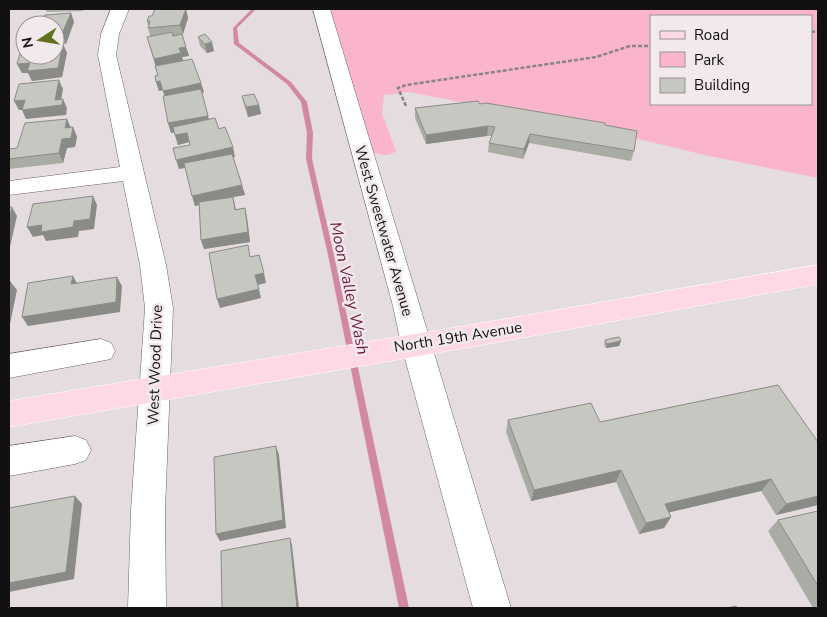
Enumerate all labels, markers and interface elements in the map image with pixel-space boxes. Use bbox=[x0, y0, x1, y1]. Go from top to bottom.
north arrow bbox=[15, 15, 65, 65]
legend bbox=[650, 15, 812, 105]
text: Road bbox=[694, 25, 729, 45]
text: N bbox=[17, 35, 38, 50]
text: Park bbox=[694, 50, 724, 70]
text: Building bbox=[694, 75, 750, 95]
street label: West Sweetwater Avenue bbox=[350, 143, 418, 319]
water label: Moon Valley Wash bbox=[324, 220, 374, 357]
street label: West Wood Drive bbox=[143, 304, 167, 425]
street label: North 19th Avenue bbox=[392, 317, 524, 357]

